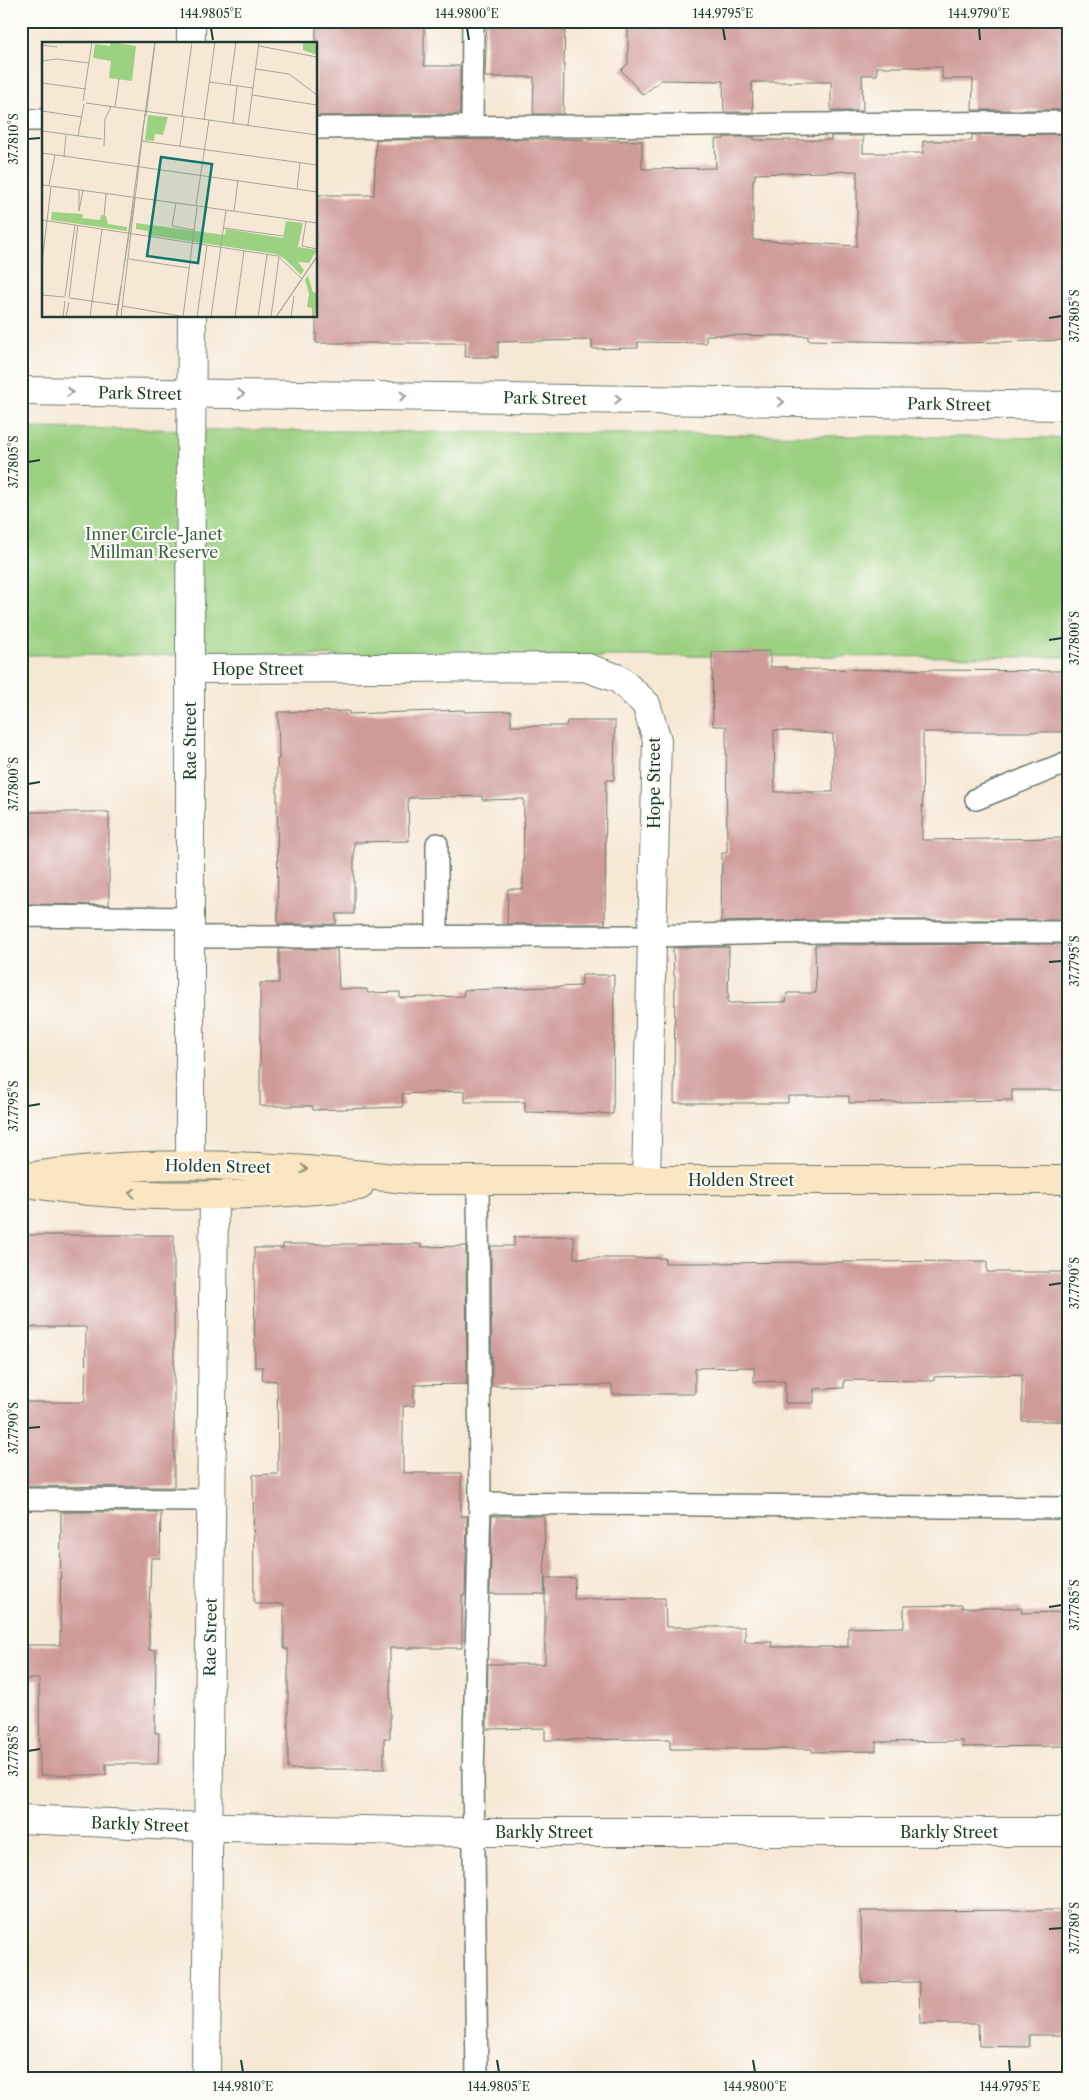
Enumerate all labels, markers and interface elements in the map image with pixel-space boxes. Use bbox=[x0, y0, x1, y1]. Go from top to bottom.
text: 144.9805°E bbox=[180, 6, 242, 21]
text: 144.9800°E bbox=[435, 6, 499, 21]
text: 144.9795°E bbox=[693, 6, 753, 21]
text: 144.9790°E bbox=[948, 6, 1010, 21]
inset map bbox=[42, 42, 318, 318]
text: 37.7810°S bbox=[6, 113, 21, 165]
text: 37.7805°S bbox=[1067, 289, 1082, 343]
street label: Park Street bbox=[98, 382, 183, 404]
one-way arrow bbox=[66, 386, 74, 397]
street label: Park Street bbox=[503, 387, 588, 409]
one-way arrow bbox=[237, 388, 245, 399]
one-way arrow bbox=[400, 391, 408, 401]
street label: Park Street bbox=[907, 393, 992, 415]
one-way arrow bbox=[615, 394, 623, 404]
one-way arrow bbox=[778, 397, 785, 407]
text: 37.7805°S bbox=[6, 435, 21, 489]
park label: Inner Circle-Janet Millman Reserve bbox=[85, 524, 223, 562]
text: 37.7800°S bbox=[1067, 611, 1082, 665]
street label: Hope Street bbox=[212, 659, 304, 679]
street label: Rae Street bbox=[180, 701, 200, 780]
street label: Hope Street bbox=[644, 737, 664, 829]
text: 37.7800°S bbox=[6, 757, 21, 811]
text: 37.7795°S bbox=[1067, 935, 1082, 987]
text: 37.7795°S bbox=[6, 1080, 21, 1132]
street label: Holden Street bbox=[165, 1155, 272, 1177]
one-way arrow bbox=[301, 1163, 309, 1174]
street label: Holden Street bbox=[688, 1170, 794, 1190]
one-way arrow bbox=[128, 1188, 136, 1199]
text: 37.7790°S bbox=[1067, 1257, 1082, 1309]
text: 37.7790°S bbox=[6, 1402, 21, 1454]
text: 37.7785°S bbox=[1067, 1579, 1082, 1631]
street label: Rae Street bbox=[199, 1597, 221, 1677]
text: 37.7785°S bbox=[6, 1725, 21, 1777]
street label: Barkly Street bbox=[91, 1812, 190, 1836]
street label: Barkly Street bbox=[495, 1822, 593, 1842]
street label: Barkly Street bbox=[900, 1822, 998, 1842]
text: 37.7780°S bbox=[1067, 1902, 1082, 1954]
text: 144.9810°E bbox=[213, 2079, 273, 2094]
text: 144.9805°E bbox=[468, 2079, 530, 2094]
text: 144.9800°E bbox=[723, 2079, 787, 2094]
text: 144.9795°E bbox=[980, 2079, 1040, 2094]

